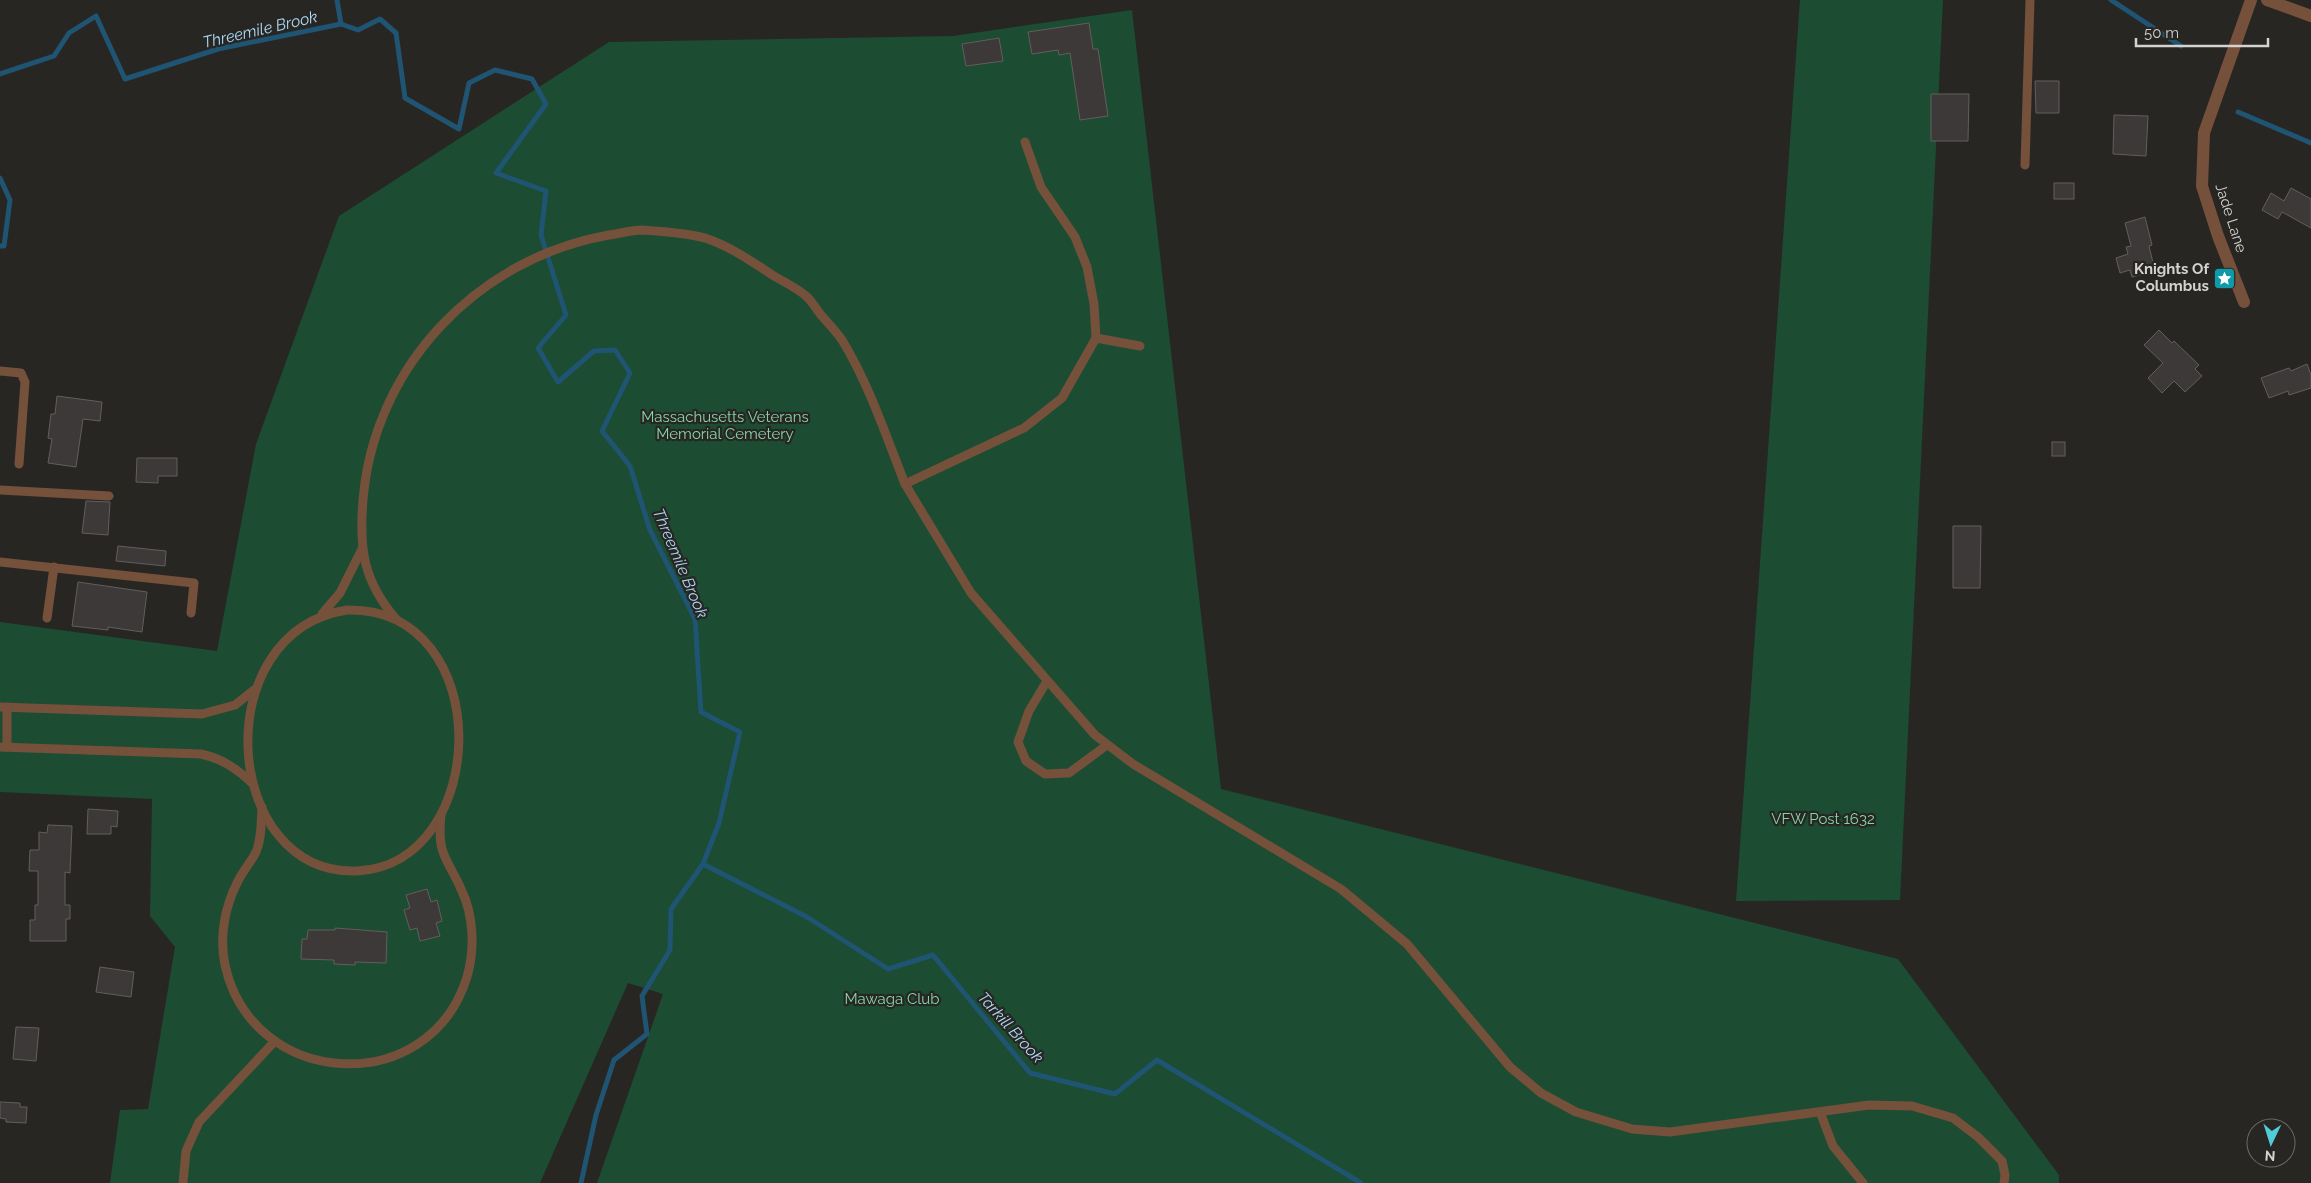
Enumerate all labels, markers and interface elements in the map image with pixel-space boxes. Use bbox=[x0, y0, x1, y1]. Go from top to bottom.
water label: Threemile Brook bbox=[201, 7, 320, 52]
scale bar bbox=[2136, 15, 2268, 47]
text: 50 m bbox=[2144, 24, 2179, 42]
street label: Jade Lane bbox=[2211, 181, 2251, 255]
place label: Knights Of Columbus bbox=[2134, 260, 2209, 295]
place icon: Knights Of Columbus bbox=[2213, 266, 2237, 290]
park label: Massachusetts Veterans Memorial Cemetery bbox=[641, 408, 809, 443]
water label: Threemile Brook bbox=[649, 506, 712, 621]
park label: VFW Post 1632 bbox=[1771, 810, 1875, 828]
water label: Tarkill Brook bbox=[974, 988, 1048, 1067]
park label: Mawaga Club bbox=[845, 990, 940, 1008]
north arrow bbox=[2246, 1118, 2296, 1168]
text: N bbox=[2264, 1148, 2276, 1164]

